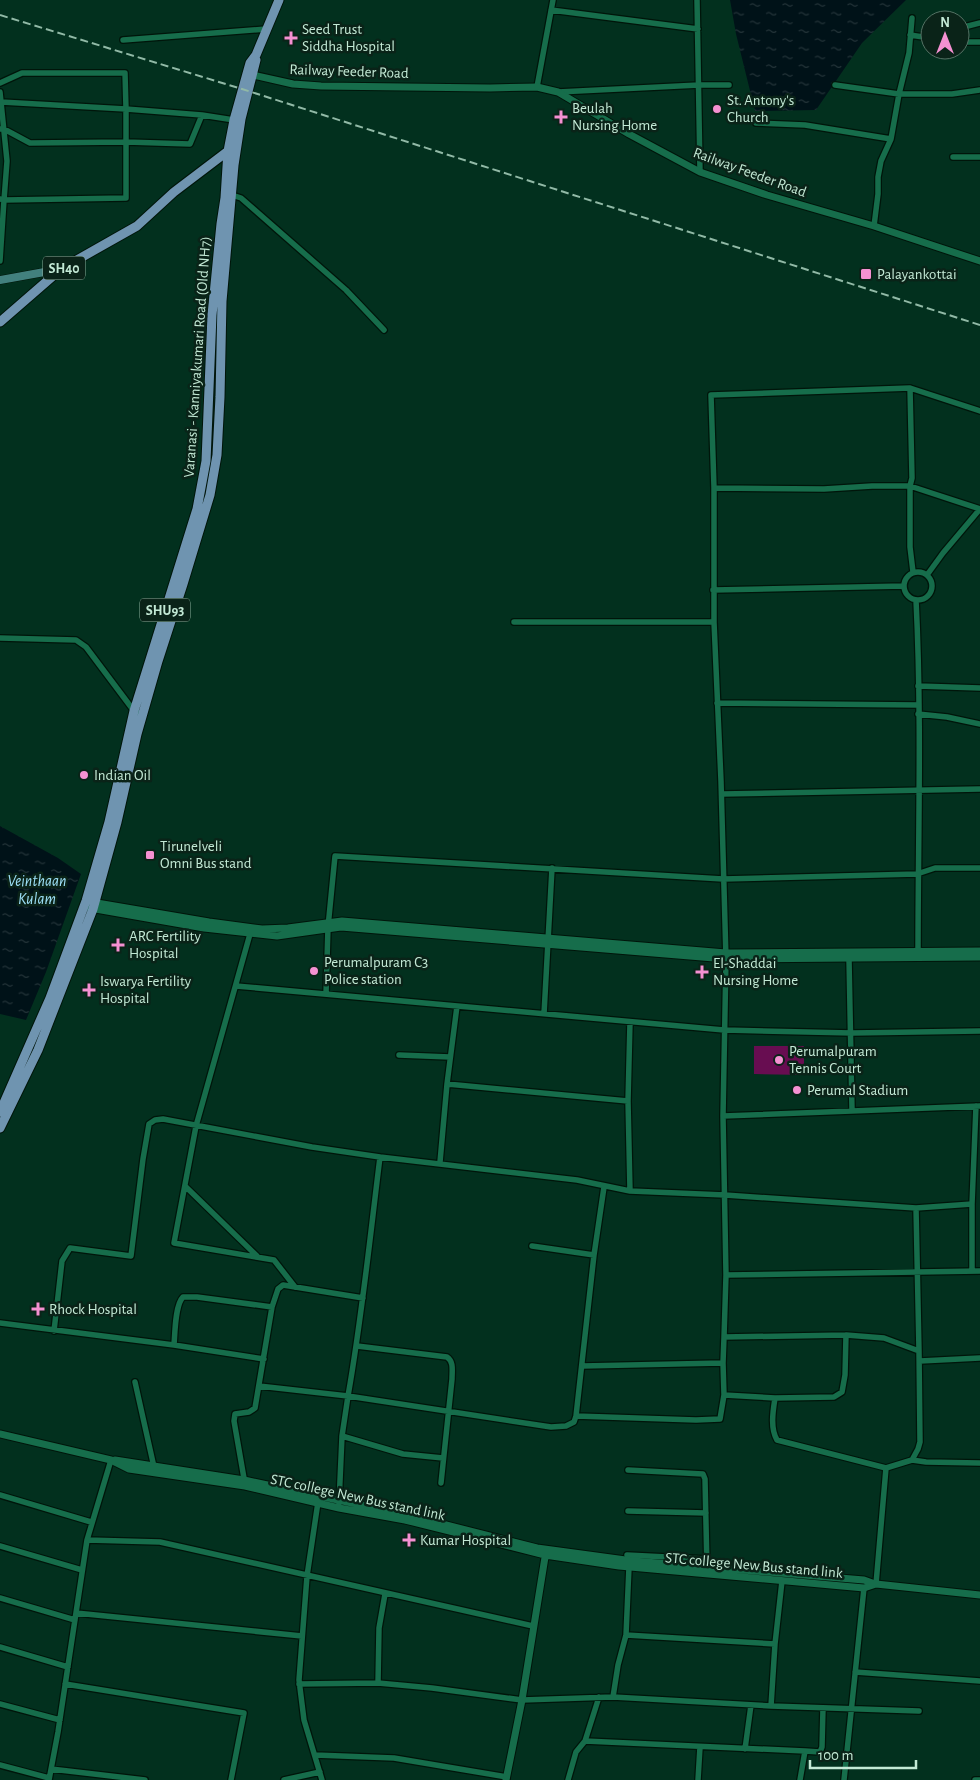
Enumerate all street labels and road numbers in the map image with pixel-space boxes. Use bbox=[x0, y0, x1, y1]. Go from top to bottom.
street label: Railway Feeder Road bbox=[289, 62, 409, 81]
street label: Railway Feeder Road bbox=[691, 145, 809, 200]
street label: Varanasi - Kanniyakumari Road (Old NH7) bbox=[182, 236, 213, 478]
road number: SH40 bbox=[43, 256, 85, 280]
road number: SHU93 bbox=[140, 598, 190, 622]
street label: STC college New Bus stand link bbox=[269, 1472, 447, 1523]
street label: STC college New Bus stand link bbox=[665, 1550, 843, 1581]

